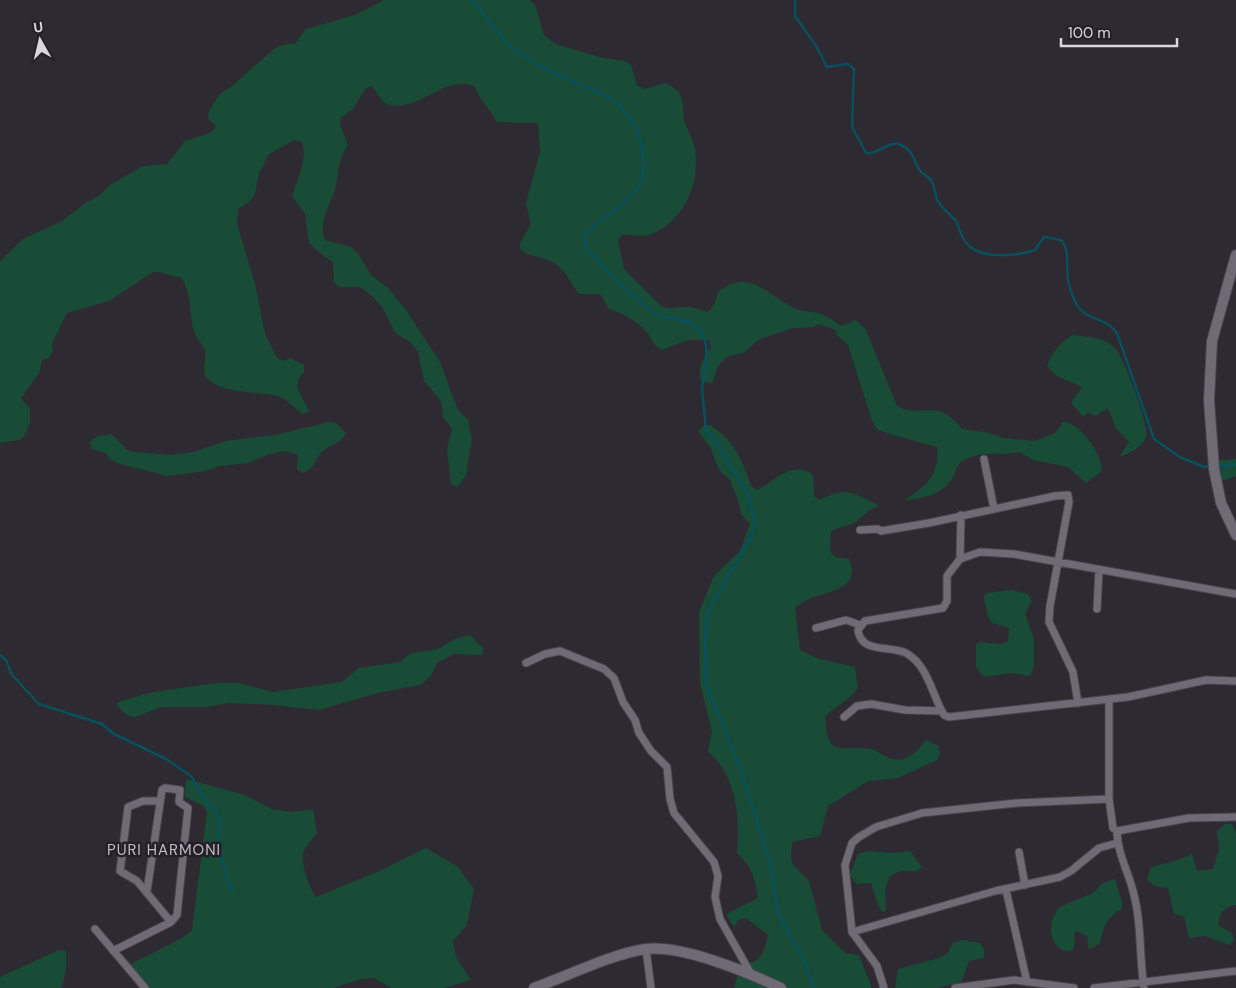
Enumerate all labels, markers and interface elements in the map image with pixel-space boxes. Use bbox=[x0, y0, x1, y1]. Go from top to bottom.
north arrow bbox=[15, 15, 65, 65]
scale bar bbox=[1061, 15, 1177, 47]
text: U bbox=[32, 18, 44, 37]
text: 100 m bbox=[1068, 23, 1111, 43]
district label: PURI HARMONI bbox=[107, 840, 221, 860]

